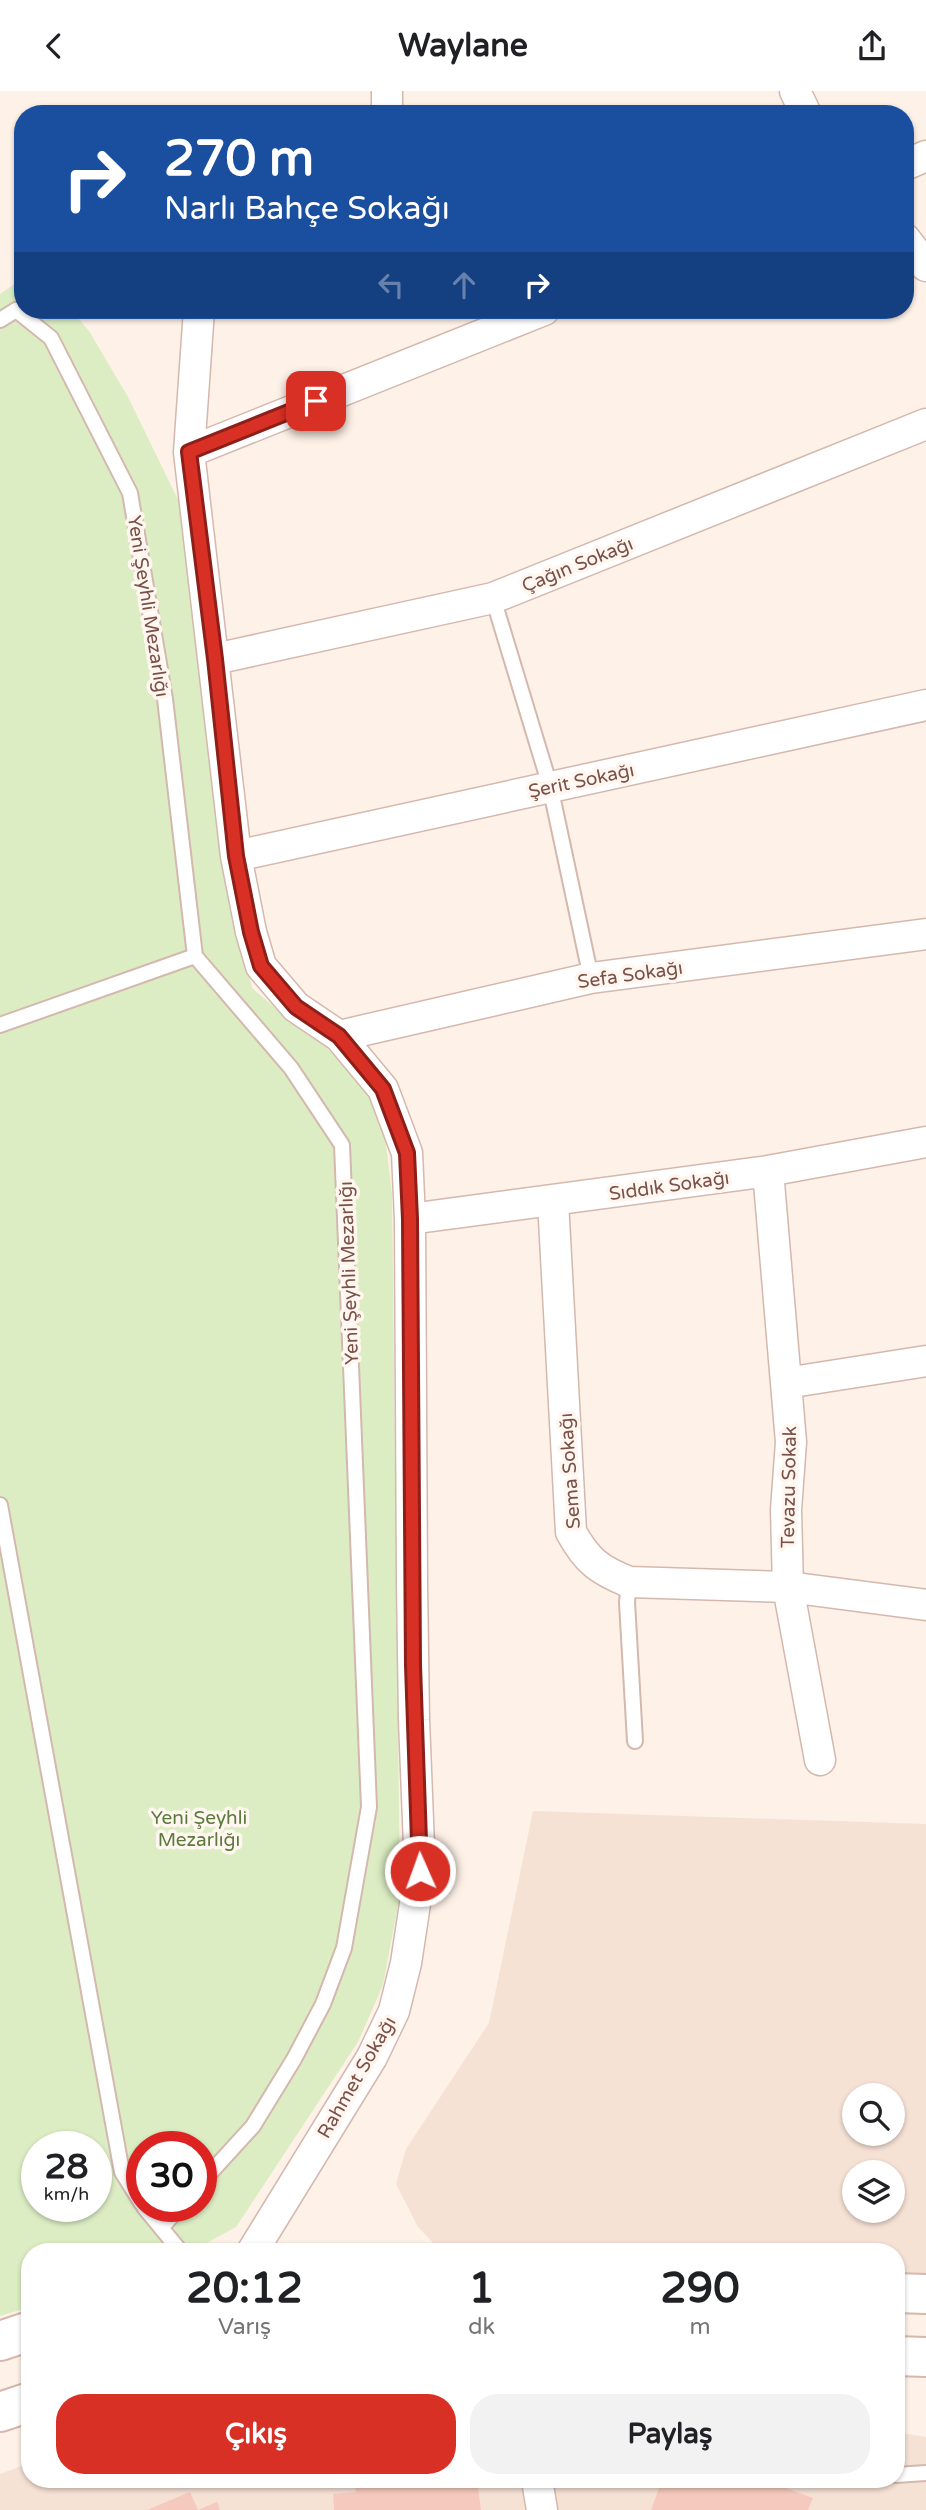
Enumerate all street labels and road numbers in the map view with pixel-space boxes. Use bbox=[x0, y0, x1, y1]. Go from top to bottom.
street label: Yeni Şeyhli Mezarlığı bbox=[123, 514, 173, 699]
street label: Çağın Sokağı bbox=[519, 533, 636, 597]
street label: Şerit Sokağı bbox=[526, 759, 636, 803]
street label: Sefa Sokağı bbox=[576, 957, 684, 993]
street label: Sıddık Sokağı bbox=[608, 1167, 731, 1205]
street label: Yeni Şeyhli Mezarlığı bbox=[335, 1181, 363, 1365]
street label: Sema Sokağı bbox=[555, 1412, 585, 1530]
street label: Tevazu Sokak bbox=[777, 1426, 801, 1548]
street label: Rahmet Sokağı bbox=[313, 2013, 401, 2142]

